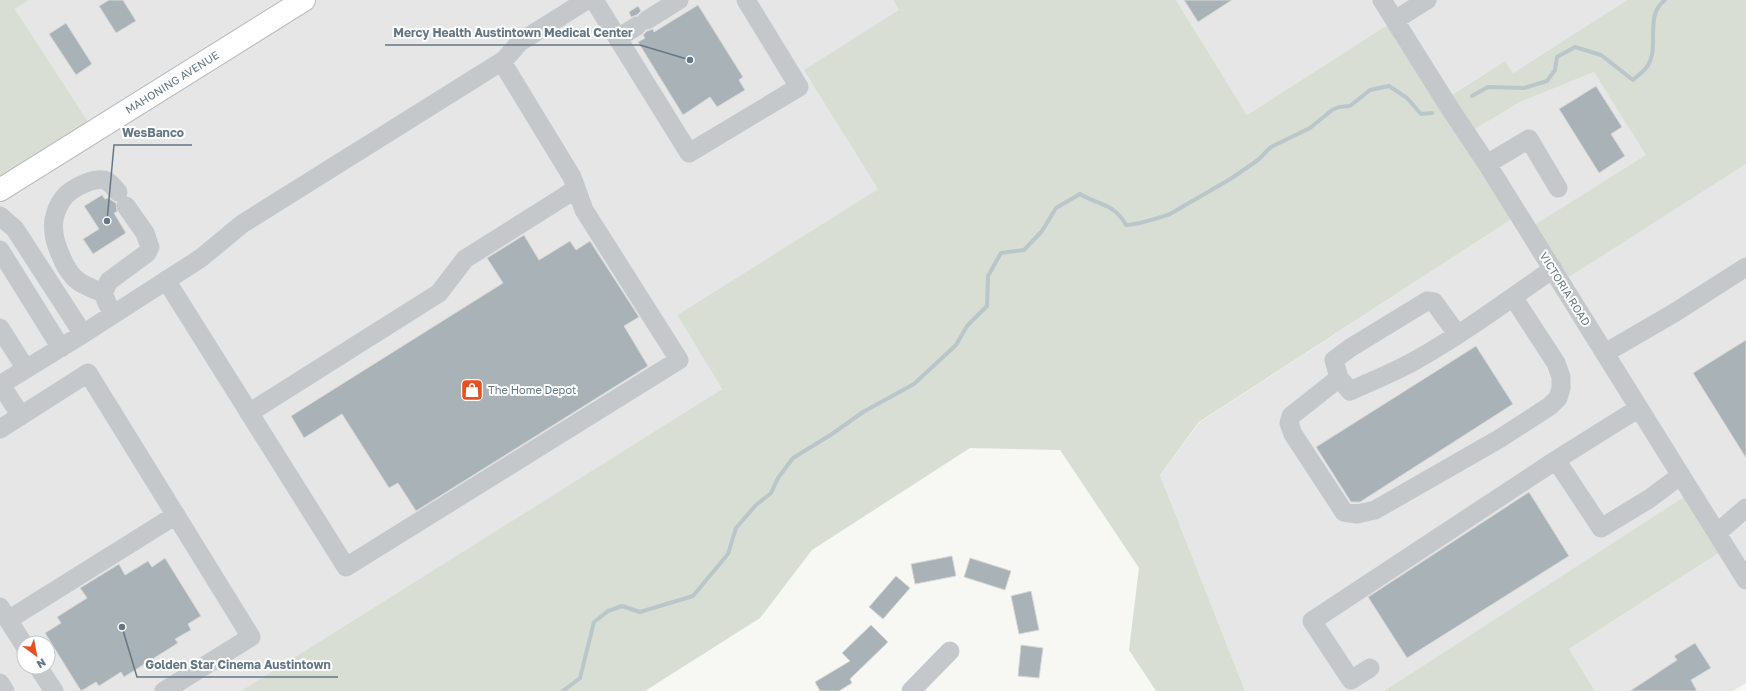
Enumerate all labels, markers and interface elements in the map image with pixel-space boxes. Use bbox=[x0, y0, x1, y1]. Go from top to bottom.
callout: Mercy Health Austintown Medical Center bbox=[385, 21, 640, 45]
text: Mercy Health Austintown Medical Center bbox=[393, 25, 633, 40]
street label: MAHONING AVENUE bbox=[123, 48, 221, 116]
callout: WesBanco bbox=[114, 121, 192, 145]
text: WesBanco bbox=[122, 125, 184, 140]
street label: VICTORIA ROAD bbox=[1538, 250, 1593, 328]
shop icon: The Home Depot bbox=[459, 377, 485, 403]
place label: The Home Depot bbox=[488, 383, 576, 396]
north arrow bbox=[16, 635, 56, 675]
callout: Golden Star Cinema Austintown bbox=[137, 653, 338, 677]
text: N bbox=[35, 656, 49, 672]
text: Golden Star Cinema Austintown bbox=[145, 657, 331, 672]

